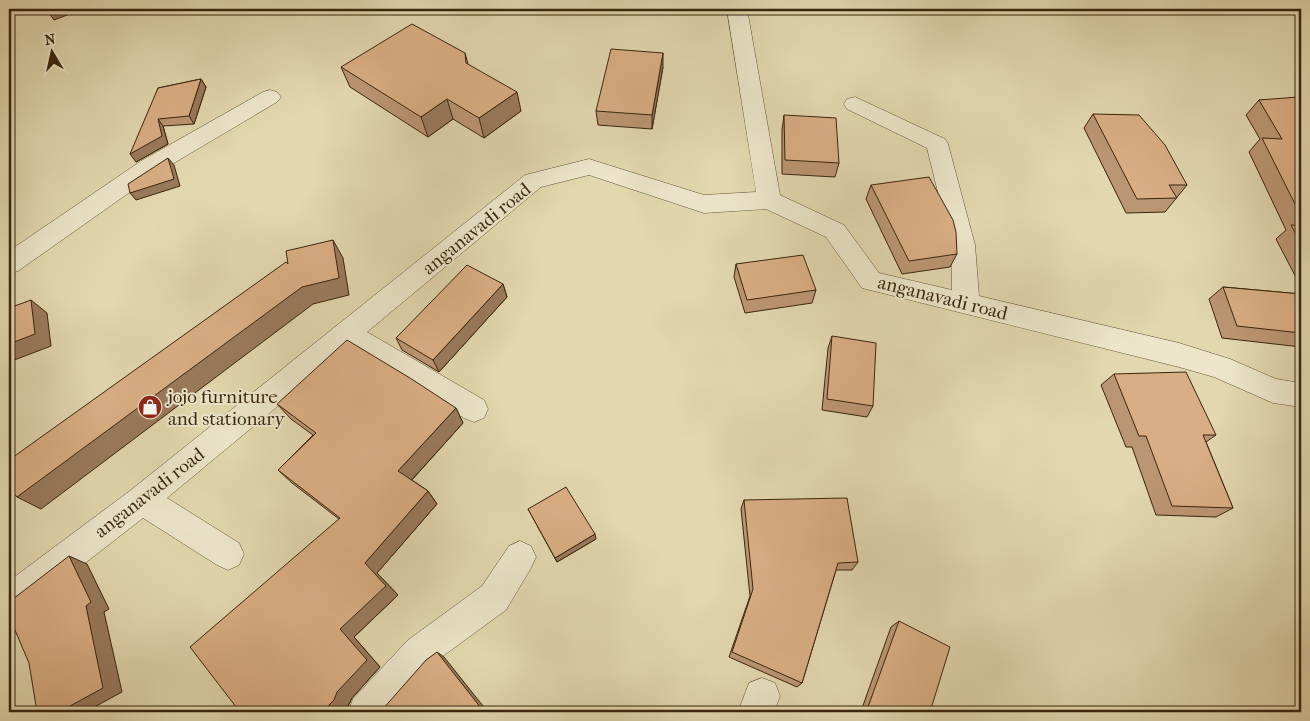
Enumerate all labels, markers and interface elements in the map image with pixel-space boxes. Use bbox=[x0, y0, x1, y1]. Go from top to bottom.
north arrow bbox=[28, 28, 78, 78]
text: N bbox=[43, 30, 57, 49]
street label: anganavadi road bbox=[418, 178, 536, 279]
street label: anganavadi road bbox=[876, 271, 1011, 325]
place label: jojo furniture and stationary bbox=[166, 386, 285, 430]
shop icon: jojo furniture and stationary bbox=[137, 394, 163, 420]
street label: anganavadi road bbox=[90, 443, 209, 542]

